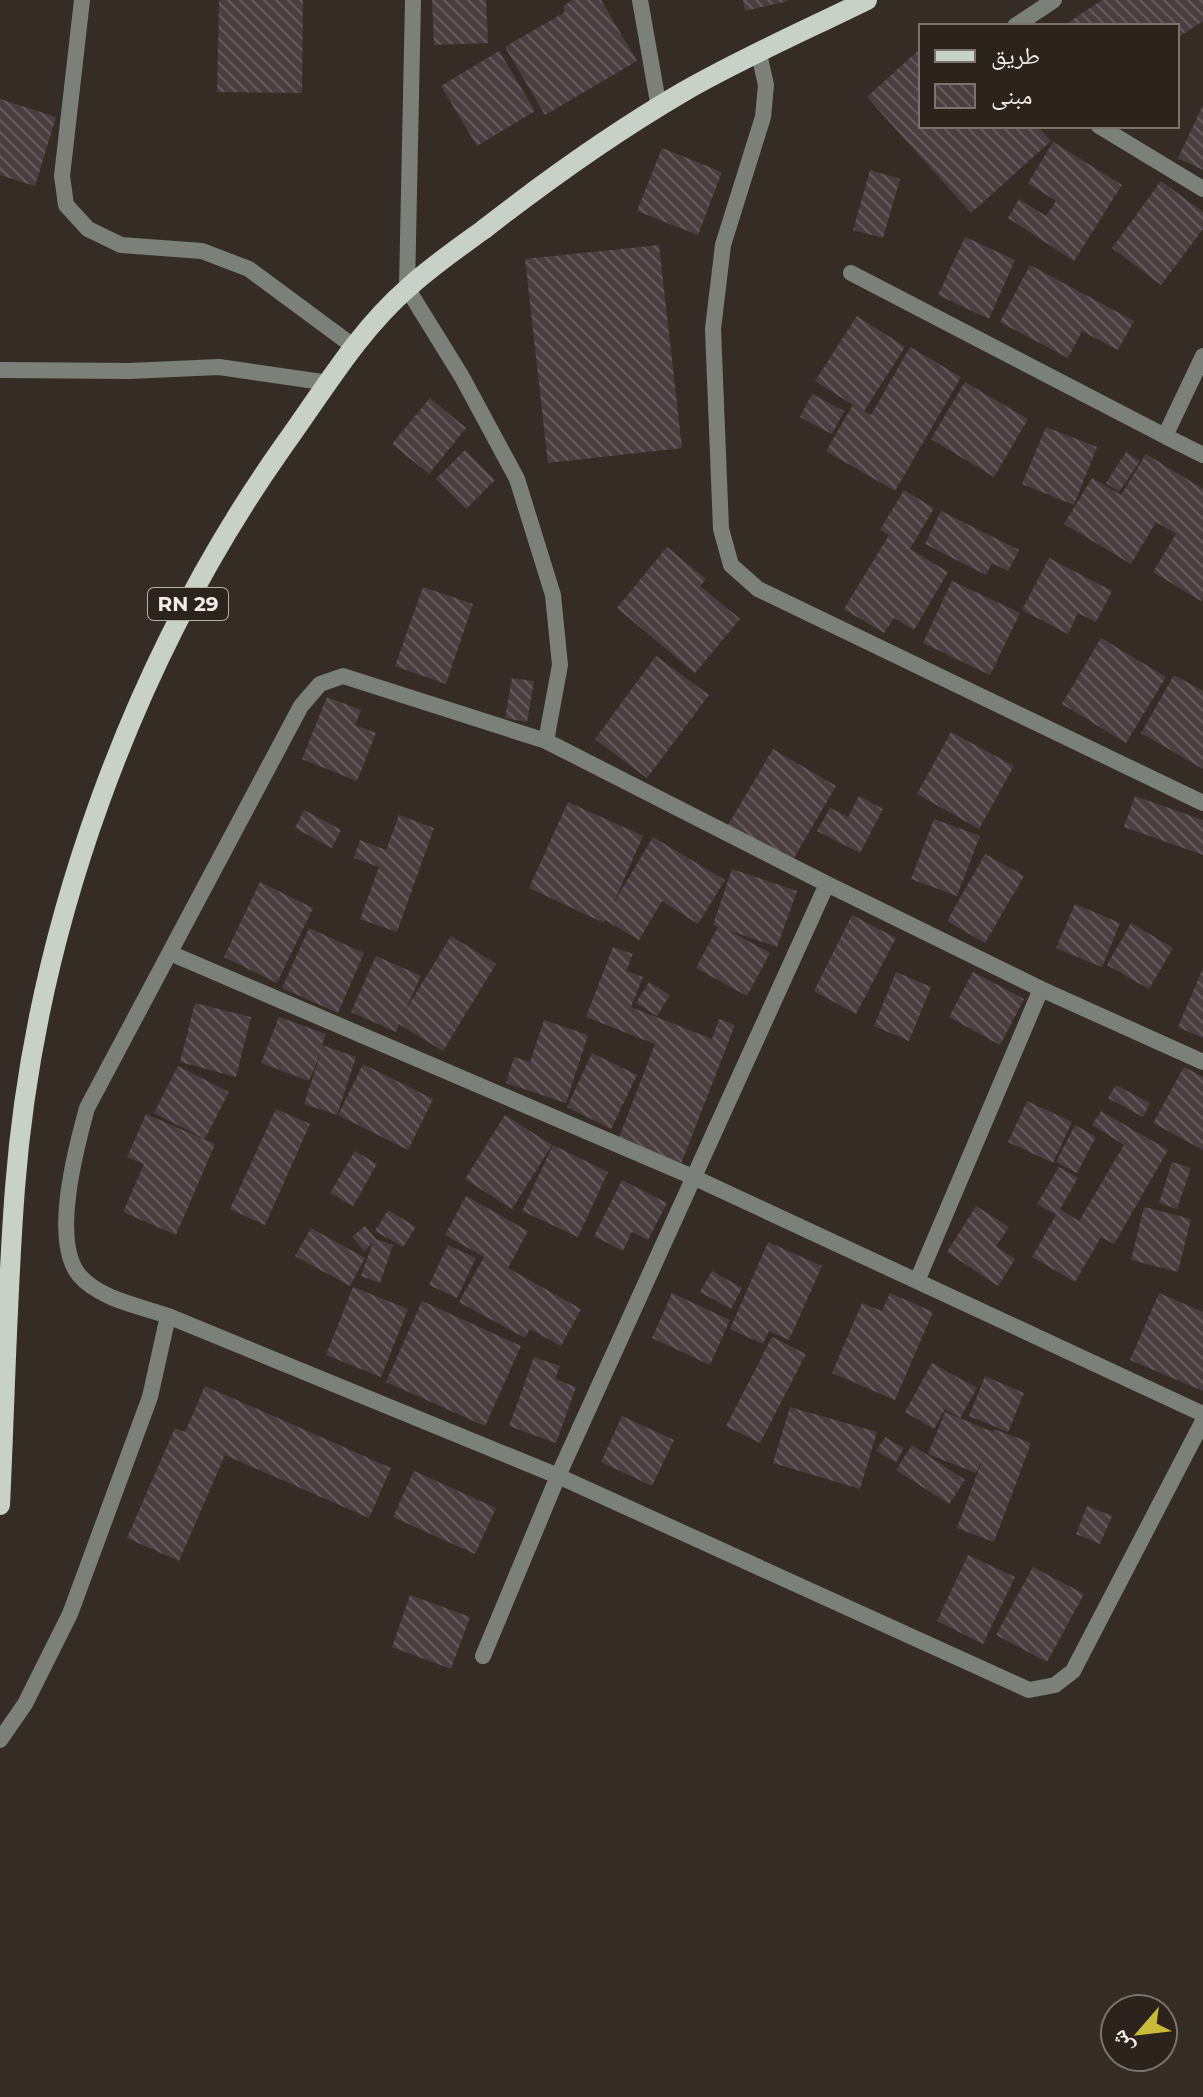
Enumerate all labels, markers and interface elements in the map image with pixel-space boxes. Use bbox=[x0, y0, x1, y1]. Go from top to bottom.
legend bbox=[919, 24, 1179, 128]
text: طريق bbox=[991, 41, 1040, 70]
text: مبنى bbox=[991, 81, 1032, 110]
road number: RN 29 bbox=[148, 588, 228, 620]
north arrow bbox=[1099, 1993, 1179, 2073]
text: ش bbox=[1104, 2026, 1139, 2059]

